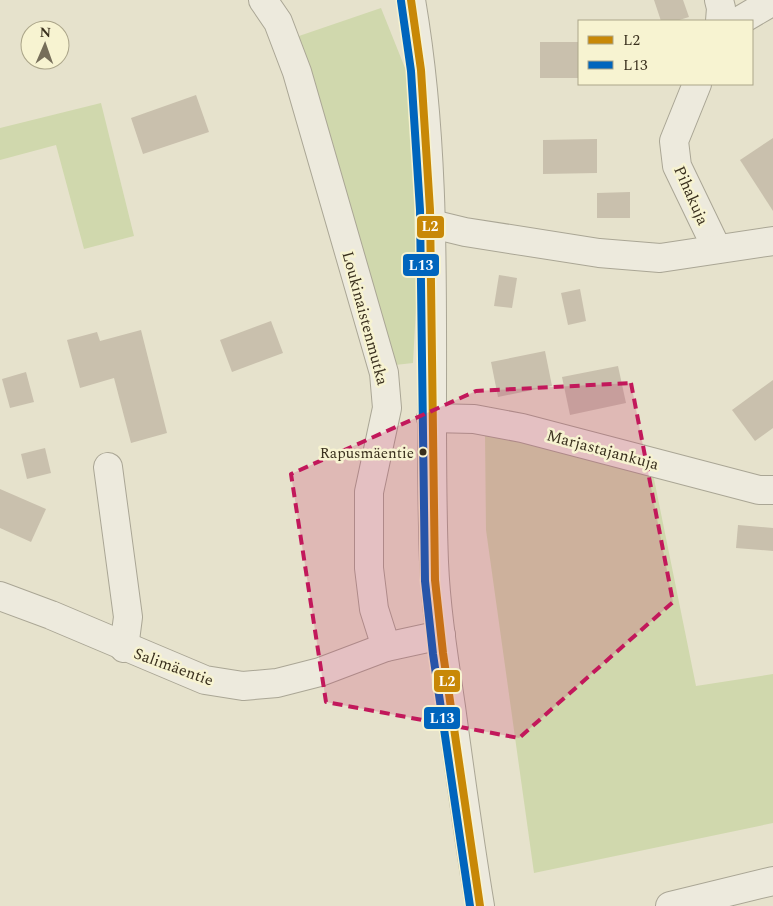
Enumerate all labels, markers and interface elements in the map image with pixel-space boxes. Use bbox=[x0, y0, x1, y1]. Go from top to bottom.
north arrow bbox=[20, 20, 70, 70]
legend bbox=[578, 20, 753, 85]
text: N bbox=[39, 22, 52, 43]
text: L2 bbox=[623, 29, 640, 52]
text: L13 bbox=[623, 54, 648, 77]
street label: Pihakuja bbox=[667, 162, 715, 229]
line badge: L2 bbox=[416, 215, 445, 239]
text: L2 bbox=[422, 216, 439, 237]
street label: Loukinaistenmutka bbox=[336, 249, 395, 388]
line badge: L13 bbox=[402, 253, 440, 277]
text: L13 bbox=[409, 255, 434, 276]
street label: Marjastajankuja bbox=[544, 423, 662, 477]
place label: Rapusmäentie bbox=[320, 442, 414, 465]
marker: Rapusmäentie bbox=[418, 447, 428, 457]
street label: Salimäentie bbox=[130, 641, 217, 692]
line badge: L2 bbox=[433, 669, 461, 693]
text: L2 bbox=[439, 671, 456, 692]
line badge: L13 bbox=[423, 706, 461, 730]
text: L13 bbox=[430, 708, 455, 729]

